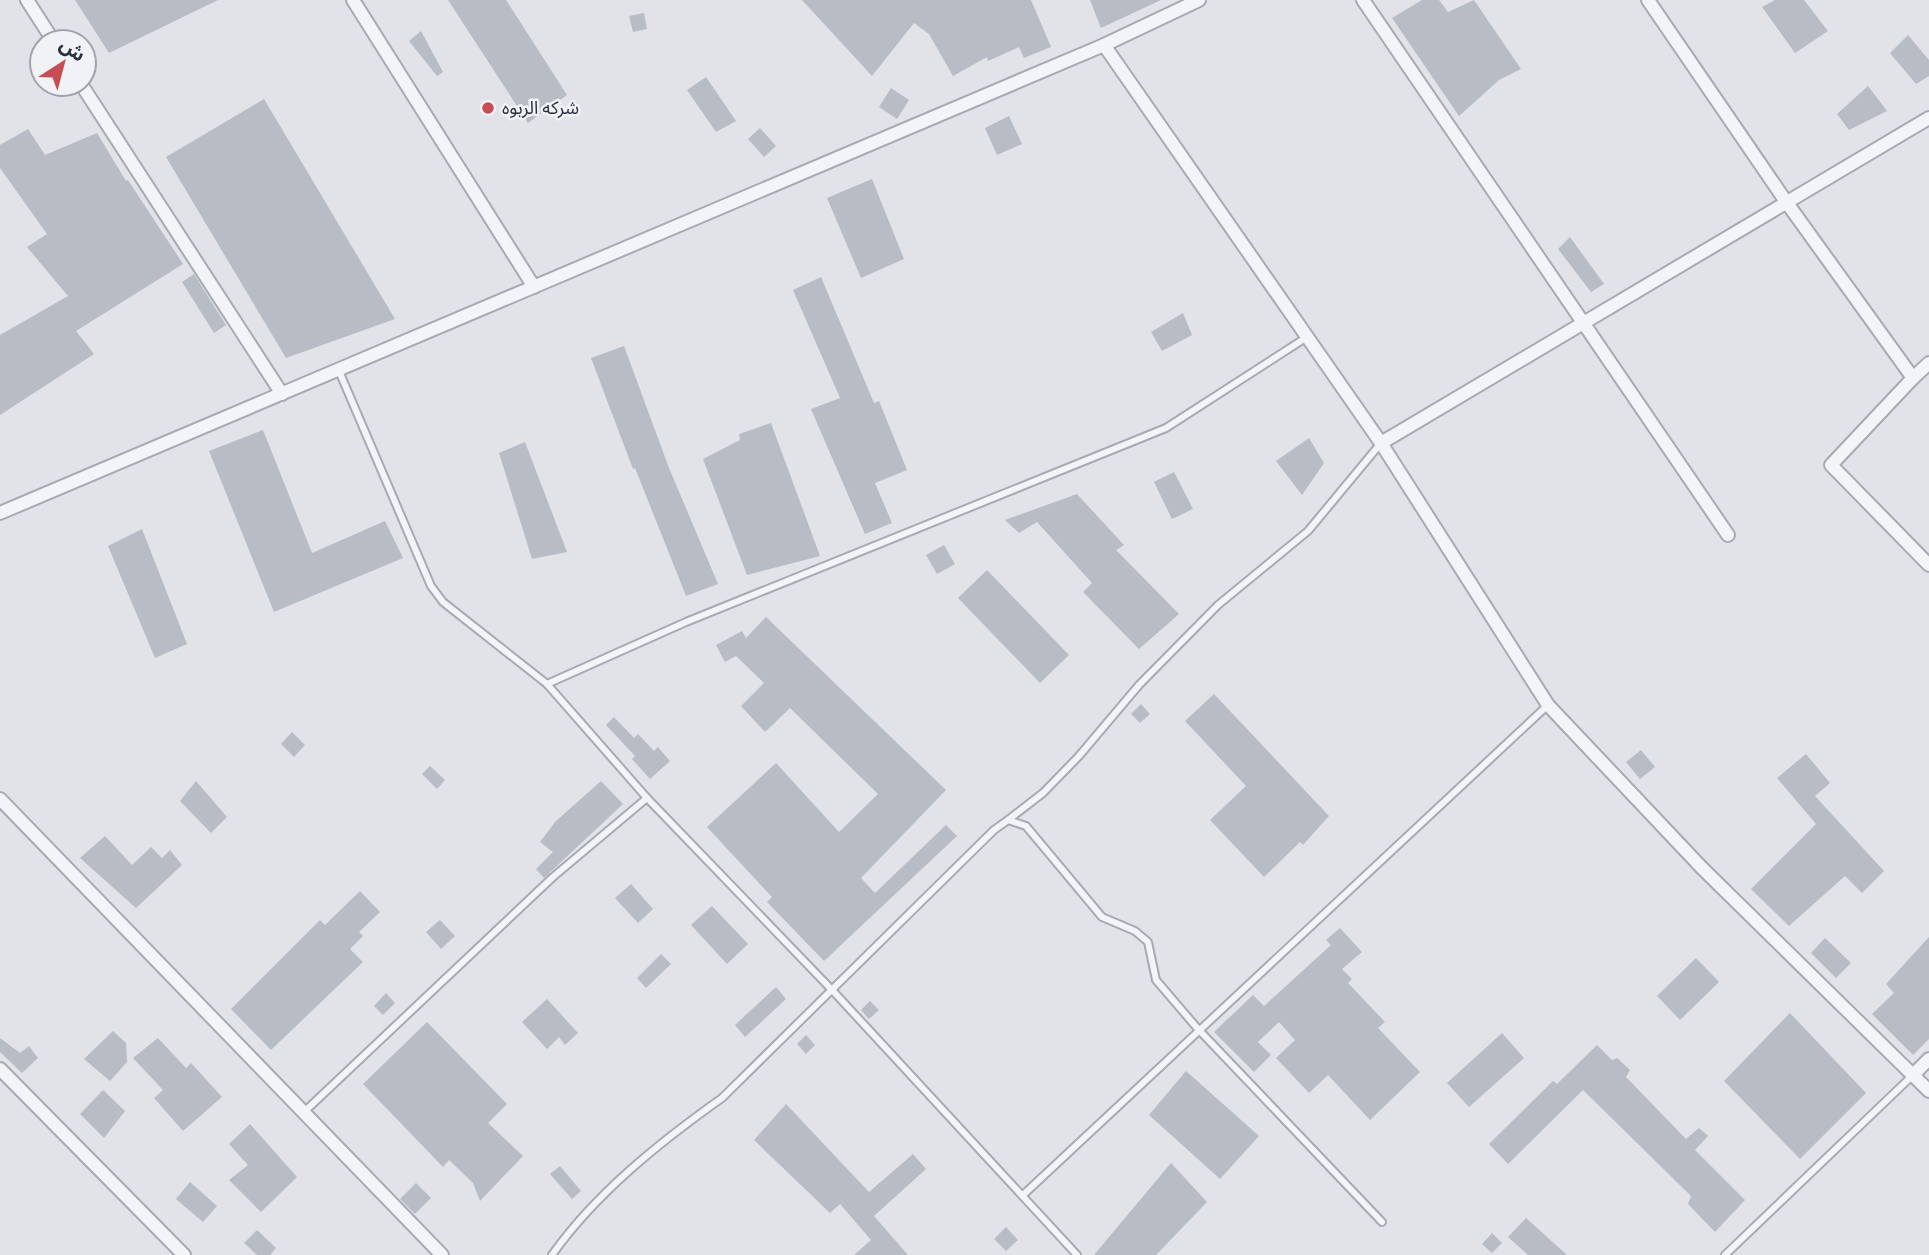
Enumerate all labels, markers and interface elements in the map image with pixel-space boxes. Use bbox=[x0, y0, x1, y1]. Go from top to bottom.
north arrow bbox=[28, 28, 98, 98]
text: ش bbox=[55, 33, 90, 67]
place label: شركه الربوه bbox=[502, 97, 579, 119]
marker: شركه الربوه bbox=[480, 100, 496, 116]

